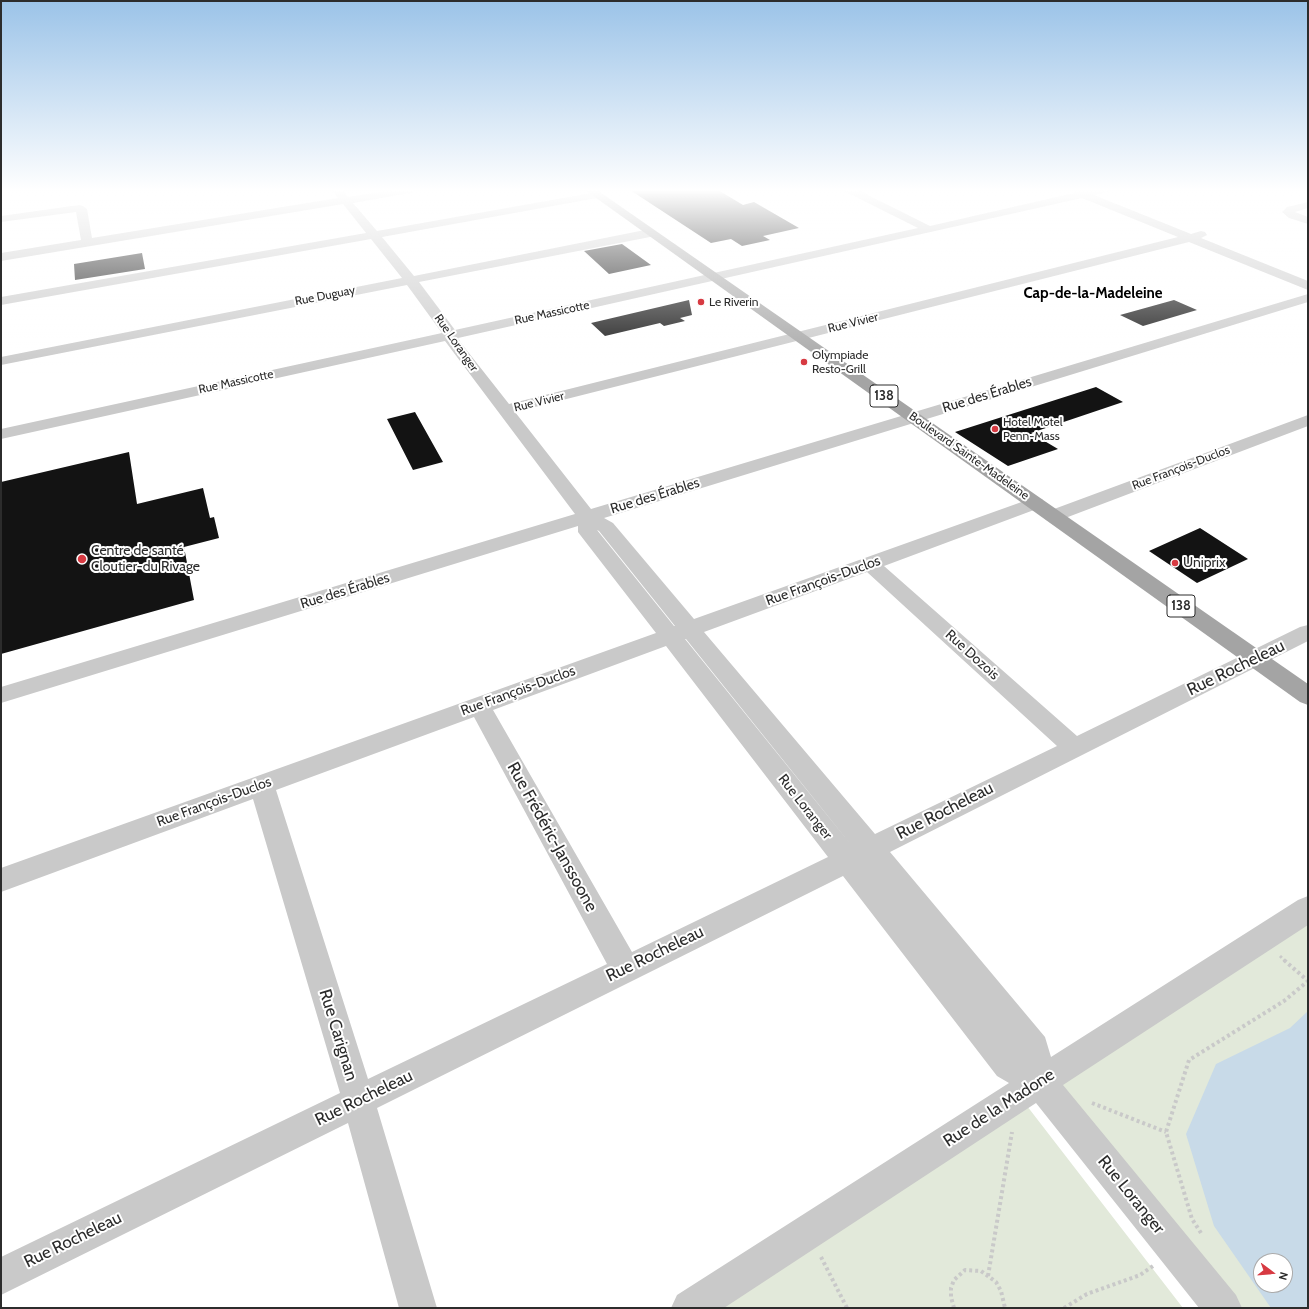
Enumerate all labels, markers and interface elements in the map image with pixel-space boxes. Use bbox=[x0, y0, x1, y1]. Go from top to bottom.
street label: Rue Duguay bbox=[294, 283, 356, 309]
district label: Cap-de-la-Madeleine bbox=[1023, 285, 1163, 303]
place label: Le Riverin bbox=[709, 295, 758, 309]
marker: Le Riverin bbox=[696, 297, 706, 307]
street label: Rue Massicotte bbox=[513, 298, 591, 328]
street label: Rue Vivier bbox=[827, 310, 879, 336]
street label: Rue Loranger bbox=[431, 312, 481, 374]
place label: Olympiade Resto-Grill bbox=[812, 348, 868, 376]
marker: Olympiade Resto-Grill bbox=[799, 357, 809, 367]
street label: Rue Massicotte bbox=[197, 367, 275, 397]
street label: Rue des Érables bbox=[940, 373, 1034, 417]
road number: 138 bbox=[870, 385, 898, 407]
street label: Rue Vivier bbox=[513, 389, 565, 415]
street label: Boulevard Sainte-Madeleine bbox=[906, 409, 1032, 503]
place label: Hotel Motel Penn-Mass bbox=[1003, 415, 1063, 443]
marker: Hotel Motel Penn-Mass bbox=[990, 424, 1000, 434]
street label: Rue François-Duclos bbox=[1130, 443, 1232, 493]
street label: Rue des Érables bbox=[608, 474, 702, 518]
place label: Centre de santé Cloutier-du Rivage bbox=[91, 543, 200, 576]
street label: Rue François-Duclos bbox=[763, 552, 883, 610]
marker: Centre de santé Cloutier-du Rivage bbox=[76, 553, 88, 565]
place label: Uniprix bbox=[1183, 555, 1226, 571]
marker: Uniprix bbox=[1170, 558, 1180, 568]
street label: Rue des Érables bbox=[298, 569, 392, 613]
road number: 138 bbox=[1167, 595, 1195, 617]
street label: Rue Dozois bbox=[942, 627, 1002, 683]
street label: Rue Rocheleau bbox=[1184, 636, 1288, 700]
street label: Rue François-Duclos bbox=[458, 662, 578, 720]
street label: Rue Frédéric-Janssoone bbox=[502, 759, 602, 915]
street label: Rue Loranger bbox=[774, 771, 836, 843]
street label: Rue François-Duclos bbox=[154, 773, 274, 831]
street label: Rue Rocheleau bbox=[893, 778, 997, 844]
street label: Rue Rocheleau bbox=[603, 922, 707, 986]
street label: Rue Carignan bbox=[314, 987, 362, 1083]
street label: Rue de la Madone bbox=[940, 1065, 1058, 1151]
street label: Rue Rocheleau bbox=[312, 1066, 416, 1130]
street label: Rue Loranger bbox=[1093, 1152, 1169, 1238]
street label: Rue Rocheleau bbox=[21, 1208, 125, 1272]
north arrow bbox=[1253, 1253, 1293, 1293]
text: N bbox=[1276, 1270, 1291, 1282]

